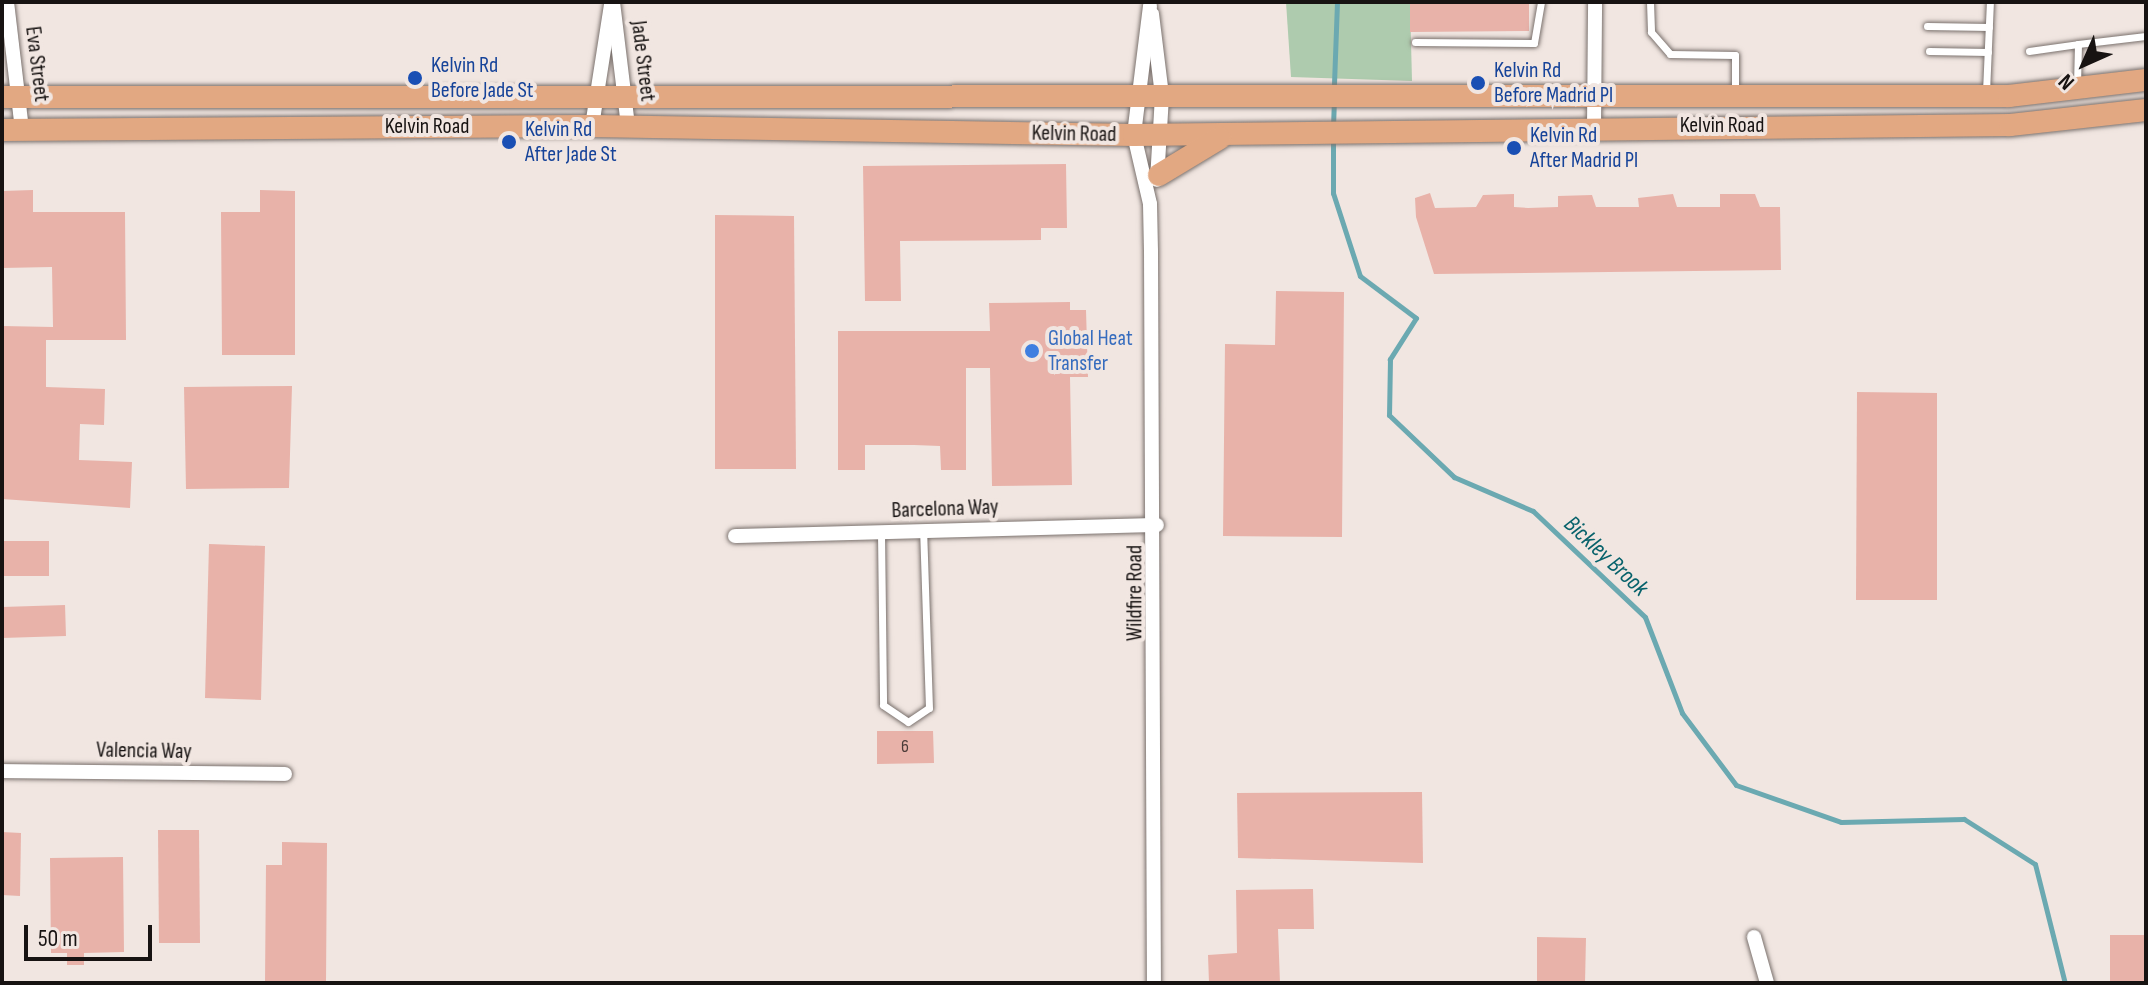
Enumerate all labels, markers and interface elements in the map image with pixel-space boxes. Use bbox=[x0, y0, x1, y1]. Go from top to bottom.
street label: Jade Street bbox=[625, 19, 661, 103]
north arrow bbox=[2044, 24, 2124, 104]
street label: Eva Street bbox=[19, 25, 55, 103]
place label: Kelvin Rd Before Jade St bbox=[431, 52, 534, 104]
place label: Kelvin Rd Before Madrid Pl bbox=[1494, 57, 1613, 108]
text: N bbox=[2053, 68, 2080, 95]
marker: Kelvin Rd Before Jade St bbox=[406, 69, 424, 87]
marker: Kelvin Rd Before Madrid Pl bbox=[1469, 74, 1487, 92]
street label: Kelvin Road bbox=[1680, 113, 1764, 139]
street label: Kelvin Road bbox=[385, 114, 469, 140]
place label: Kelvin Rd After Jade St bbox=[525, 116, 617, 168]
street label: Kelvin Road bbox=[1031, 120, 1117, 148]
place label: Kelvin Rd After Madrid Pl bbox=[1530, 122, 1638, 174]
marker: Kelvin Rd After Jade St bbox=[500, 133, 518, 151]
marker: Kelvin Rd After Madrid Pl bbox=[1505, 139, 1523, 157]
place label: Global Heat Transfer bbox=[1048, 325, 1133, 376]
marker: Global Heat Transfer bbox=[1023, 342, 1041, 360]
street label: Barcelona Way bbox=[891, 494, 999, 524]
water label: Bickley Brook bbox=[1558, 510, 1654, 602]
street label: Wildfire Road bbox=[1122, 545, 1148, 641]
house number: 6 bbox=[901, 736, 909, 758]
street label: Valencia Way bbox=[96, 737, 192, 765]
scale bar bbox=[28, 909, 156, 959]
text: 50 m bbox=[38, 924, 78, 953]

